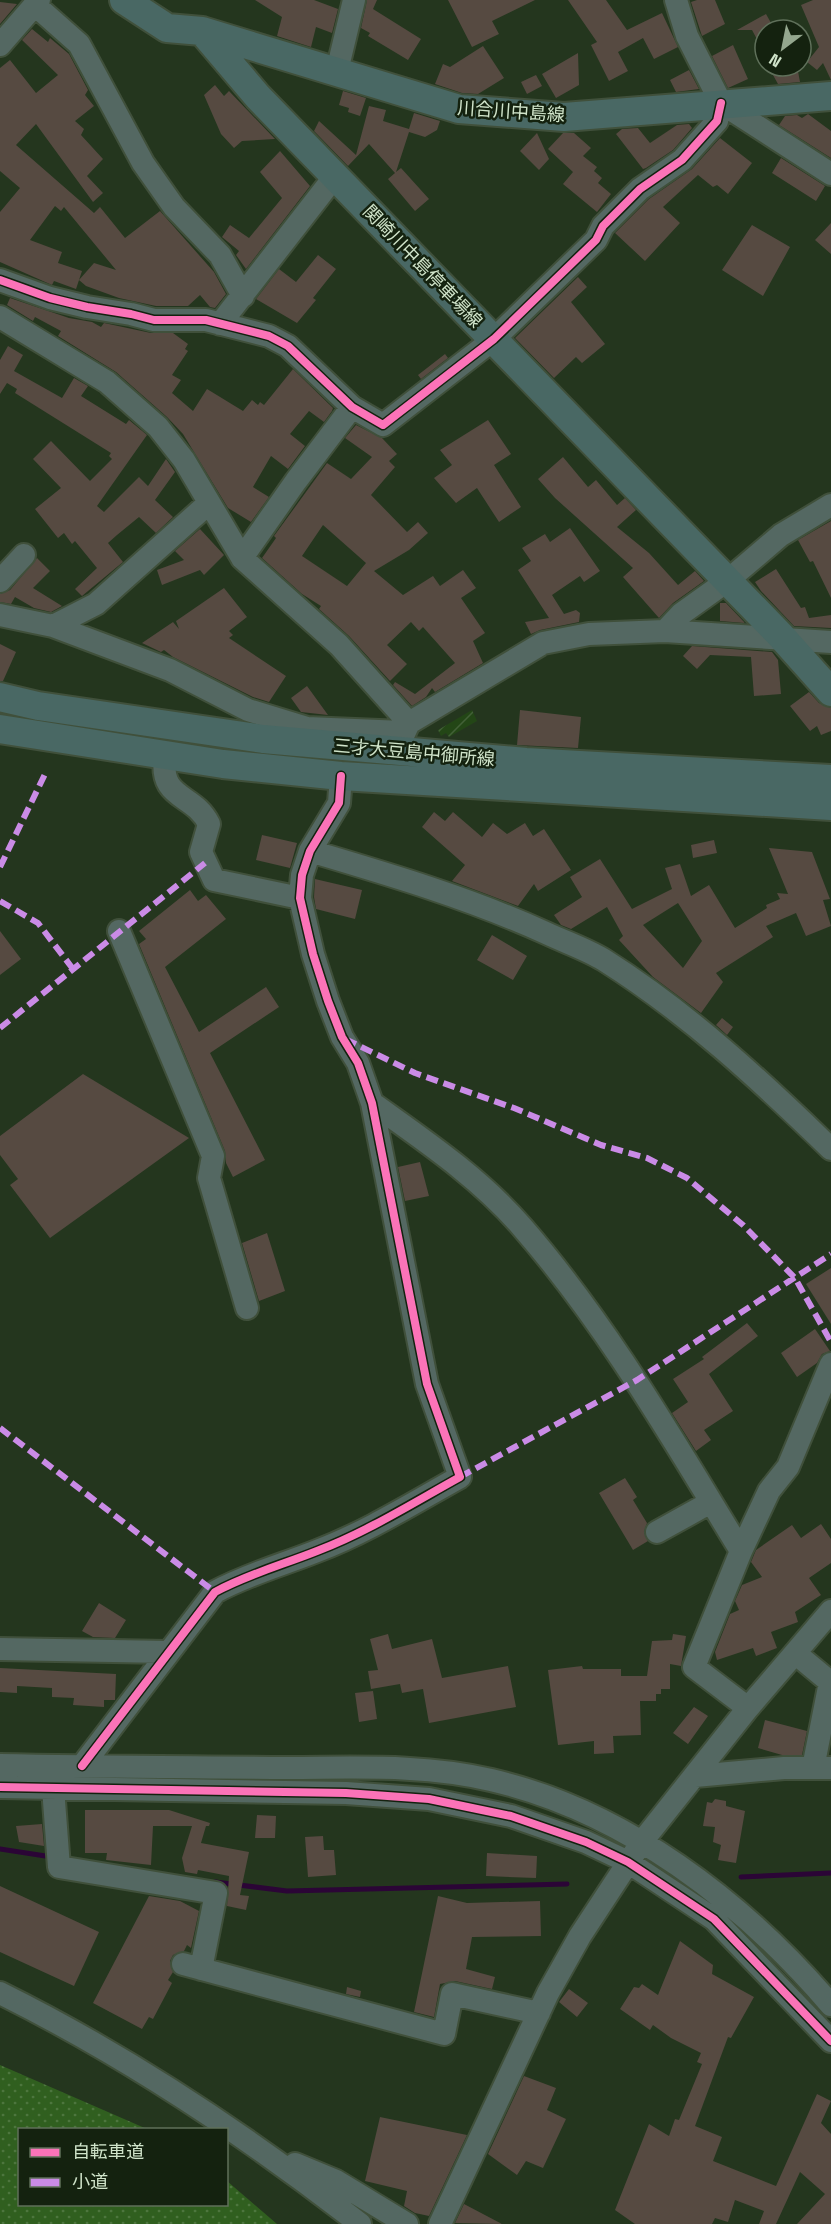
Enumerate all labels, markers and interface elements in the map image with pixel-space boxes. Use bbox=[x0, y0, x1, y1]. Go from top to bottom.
north arrow bbox=[753, 18, 813, 78]
text: N bbox=[765, 49, 785, 72]
street label: 川合川中島線 bbox=[456, 96, 566, 126]
street label: 関崎川中島停車場線 bbox=[358, 200, 488, 332]
street label: 三才大豆島中御所線 bbox=[332, 733, 496, 771]
legend bbox=[18, 2128, 228, 2206]
text: 自転車道 bbox=[72, 2140, 144, 2163]
text: 小道 bbox=[72, 2170, 108, 2193]

